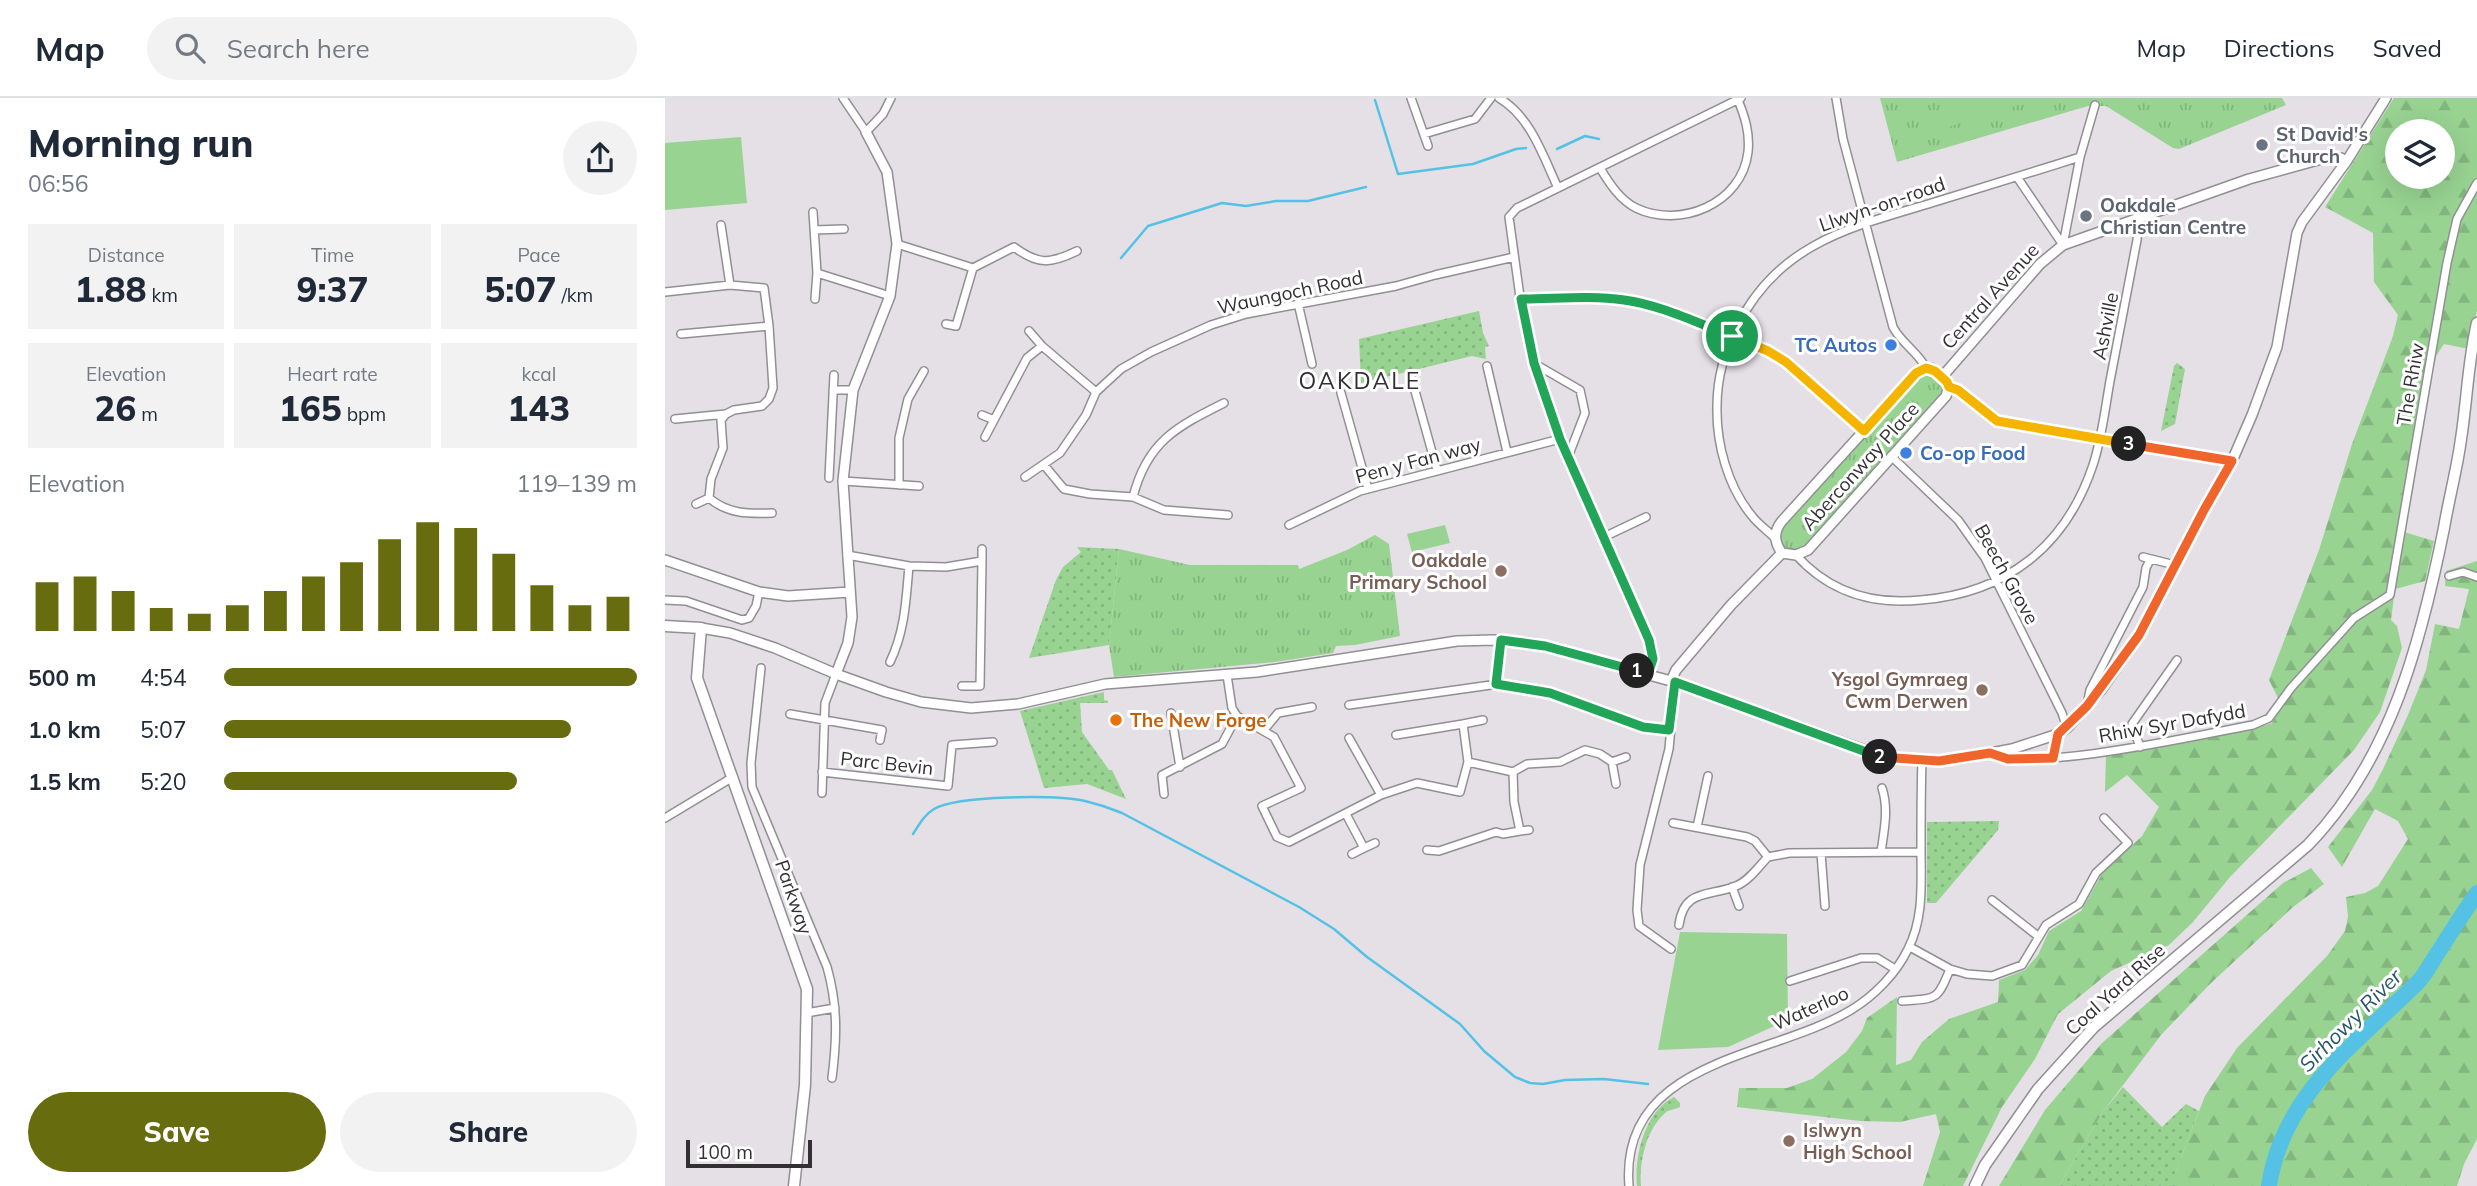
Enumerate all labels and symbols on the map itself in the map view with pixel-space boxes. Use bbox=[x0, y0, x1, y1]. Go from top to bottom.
place label: St David's Church bbox=[2276, 122, 2368, 168]
marker: St David's Church bbox=[2254, 137, 2270, 153]
street label: Llwyn-on-road bbox=[1816, 171, 1948, 237]
place label: Oakdale Christian Centre bbox=[2100, 193, 2246, 239]
marker: Oakdale Christian Centre bbox=[2078, 208, 2094, 224]
street label: Central Avenue bbox=[1936, 238, 2044, 354]
street label: Waungoch Road bbox=[1215, 265, 1365, 319]
street label: Ashville bbox=[2087, 290, 2123, 362]
pin bbox=[1702, 306, 1762, 366]
place label: TC Autos bbox=[1794, 333, 1877, 357]
marker: TC Autos bbox=[1883, 337, 1899, 353]
street label: The Rhiw bbox=[2391, 341, 2429, 427]
district label: OAKDALE bbox=[1299, 366, 1421, 395]
street label: Aberconway Place bbox=[1796, 397, 1924, 535]
pin: 3 bbox=[2111, 426, 2147, 462]
street label: Pen y Fan way bbox=[1353, 432, 1483, 488]
place label: Co-op Food bbox=[1920, 441, 2026, 465]
marker: Co-op Food bbox=[1898, 445, 1914, 461]
street label: Beech Grove bbox=[1970, 520, 2044, 628]
place label: Oakdale Primary School bbox=[1349, 548, 1487, 594]
marker: Oakdale Primary School bbox=[1493, 563, 1509, 579]
pin: 1 bbox=[1619, 654, 1655, 688]
place label: Ysgol Gymraeg Cwm Derwen bbox=[1831, 667, 1968, 713]
marker: Ysgol Gymraeg Cwm Derwen bbox=[1974, 682, 1990, 698]
street label: Rhiw Syr Dafydd bbox=[2097, 698, 2247, 748]
place label: The New Forge bbox=[1130, 708, 1267, 732]
marker: The New Forge bbox=[1108, 712, 1124, 728]
pin: 2 bbox=[1863, 740, 1897, 774]
street label: Parc Bevin bbox=[839, 746, 935, 780]
street label: Parkway bbox=[770, 856, 818, 938]
street label: Coal Yard Rise bbox=[2060, 938, 2170, 1040]
water label: Sirhowy River bbox=[2293, 962, 2408, 1077]
street label: Waterloo bbox=[1768, 980, 1852, 1036]
place label: Islwyn High School bbox=[1803, 1118, 1912, 1164]
marker: Islwyn High School bbox=[1781, 1133, 1797, 1149]
scale bar bbox=[686, 1137, 812, 1169]

